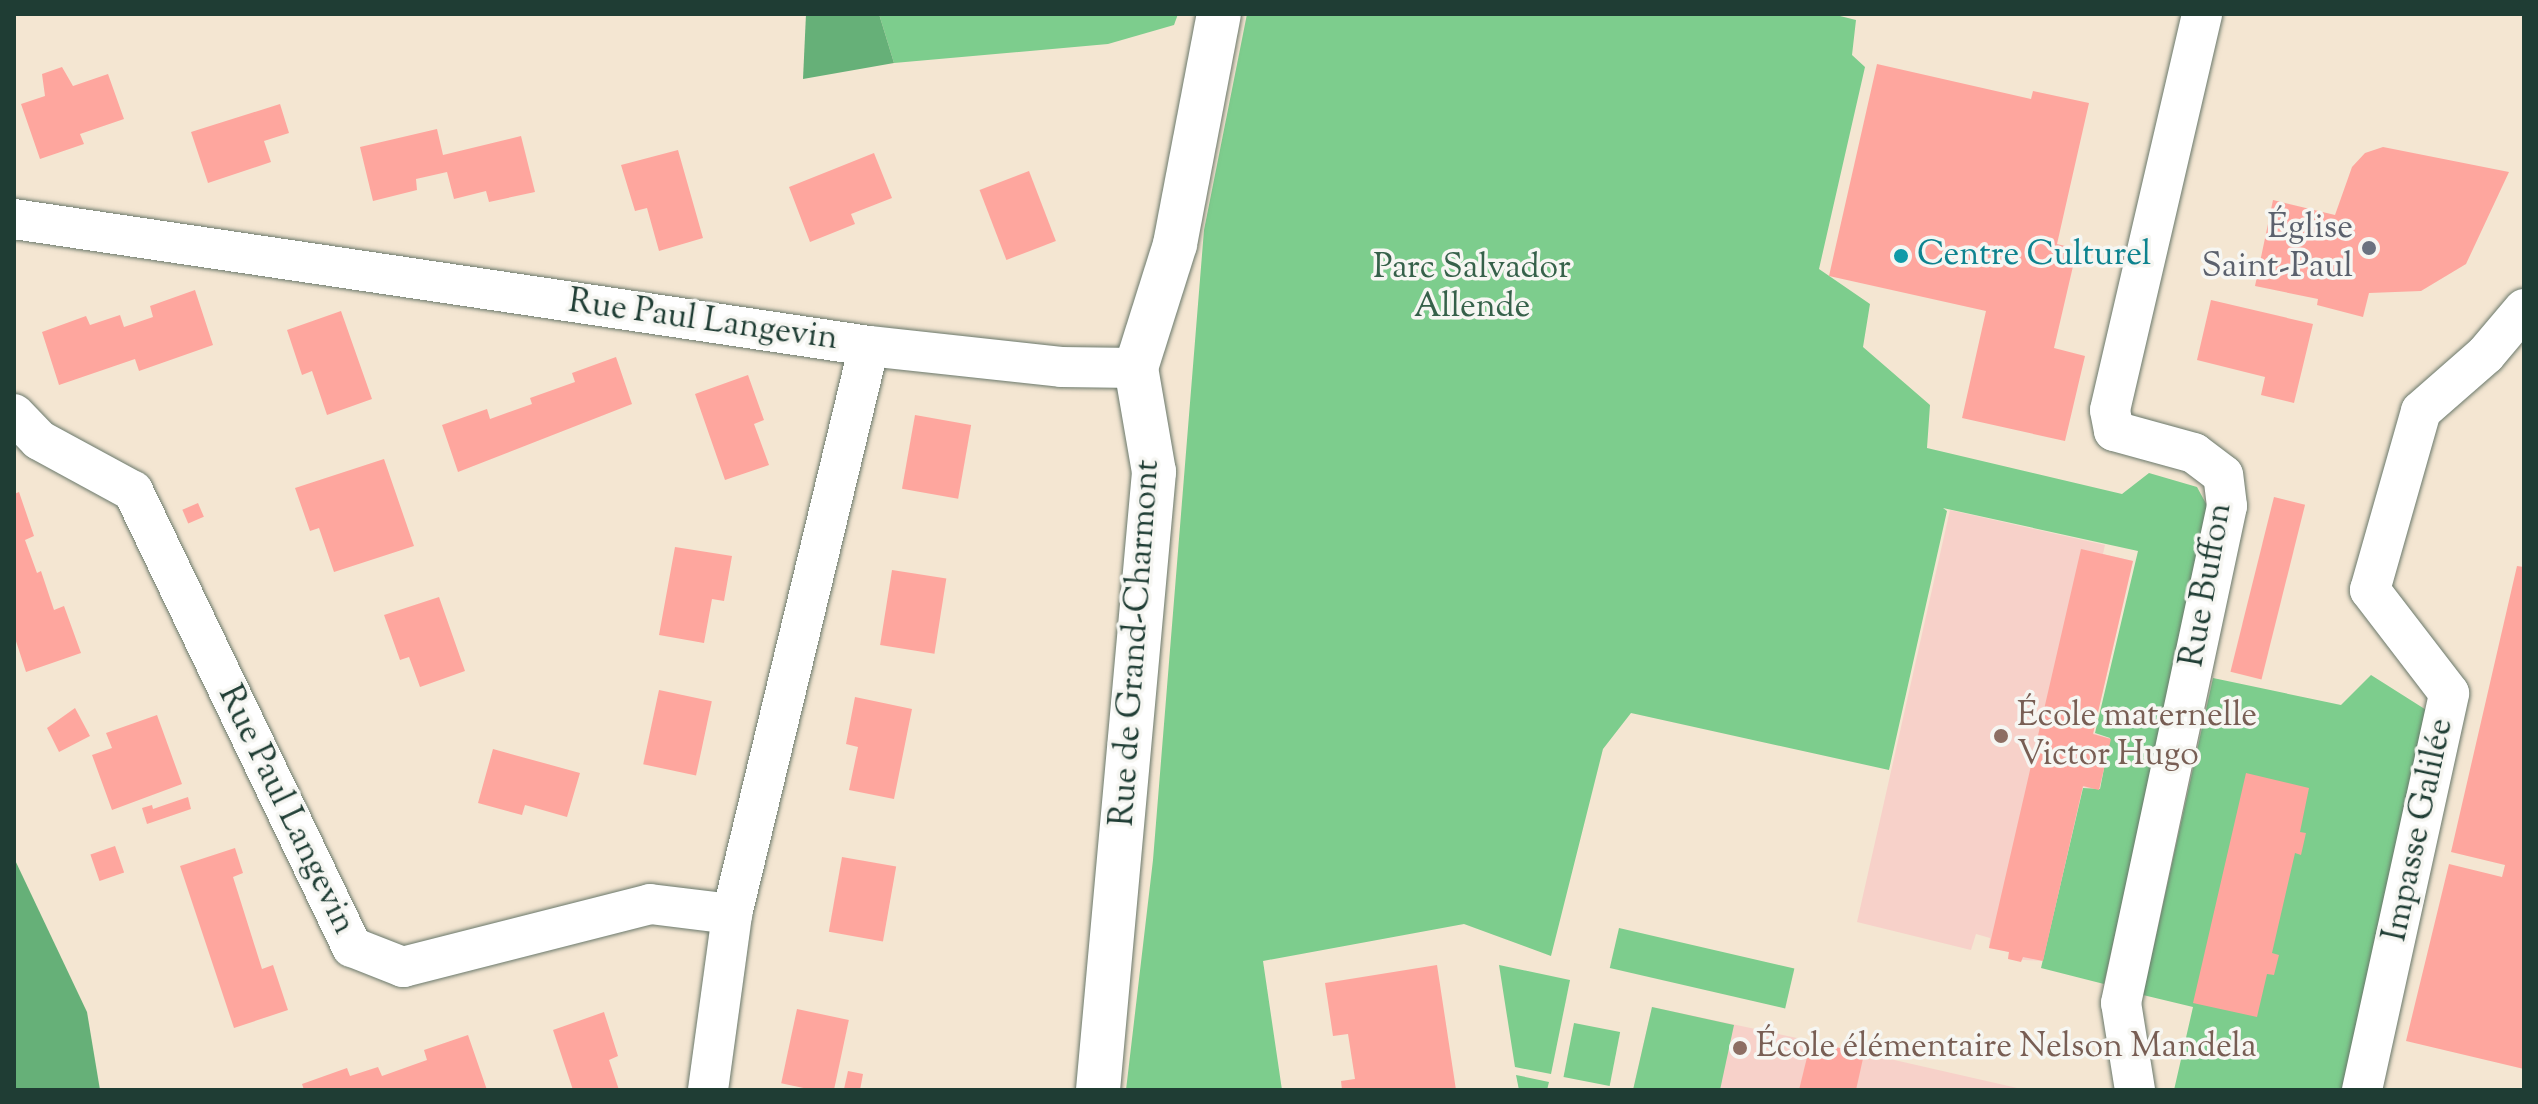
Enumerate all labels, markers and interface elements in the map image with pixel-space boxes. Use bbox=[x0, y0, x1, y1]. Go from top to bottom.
place label: Église Saint-Paul bbox=[2201, 208, 2353, 288]
place label: Centre Culturel bbox=[1917, 236, 2151, 276]
marker: Église Saint-Paul bbox=[2360, 239, 2378, 257]
marker: Centre Culturel bbox=[1892, 247, 1910, 265]
park label: Parc Salvador Allende bbox=[1373, 248, 1571, 328]
street label: Rue Paul Langevin bbox=[566, 282, 840, 360]
street label: Rue de Grand-Charmont bbox=[1103, 458, 1169, 828]
street label: Rue Buffon bbox=[2173, 500, 2241, 670]
street label: Rue Paul Langevin bbox=[208, 679, 364, 941]
place label: École maternelle Victor Hugo bbox=[2017, 696, 2257, 776]
street label: Impasse Galilée bbox=[2375, 715, 2463, 945]
marker: École maternelle Victor Hugo bbox=[1992, 727, 2010, 745]
place label: École élémentaire Nelson Mandela bbox=[1756, 1028, 2257, 1068]
marker: École élémentaire Nelson Mandela bbox=[1731, 1039, 1749, 1057]

